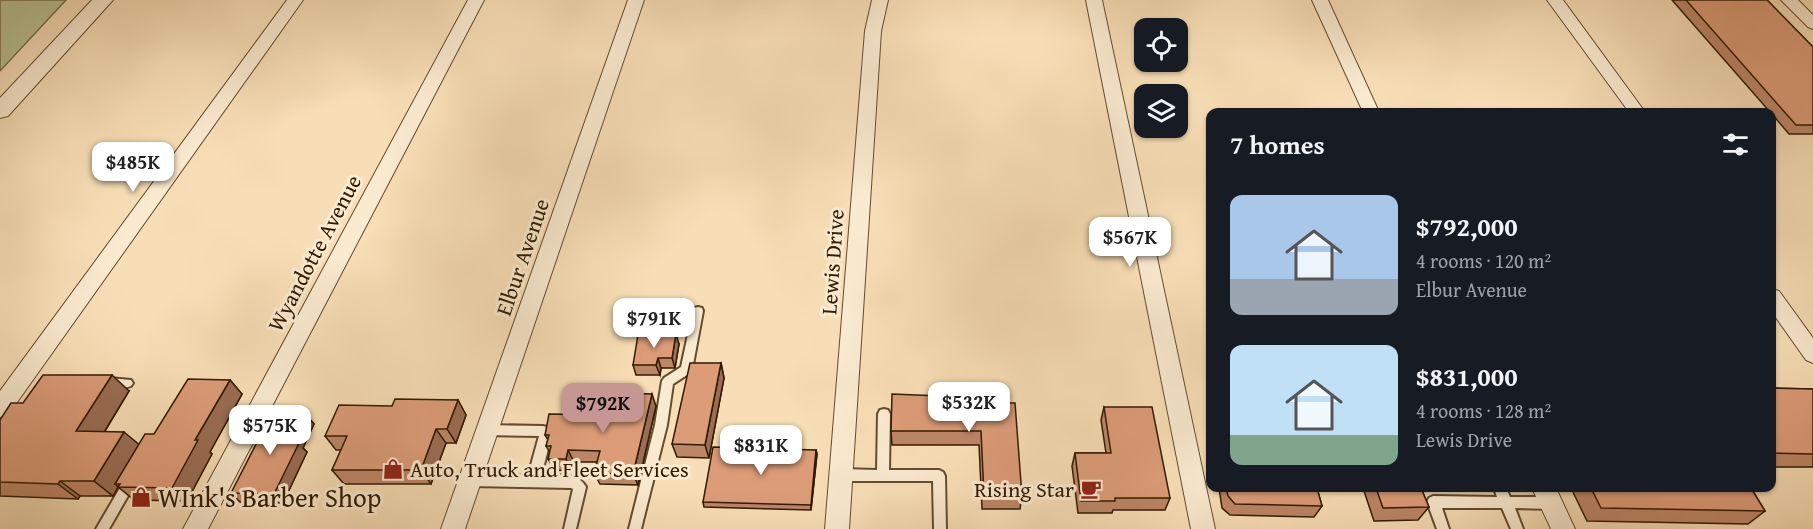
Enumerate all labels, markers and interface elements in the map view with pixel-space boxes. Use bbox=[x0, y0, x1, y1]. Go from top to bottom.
map controls bbox=[1134, 18, 1188, 138]
button: locate bbox=[1134, 18, 1188, 72]
button: layers bbox=[1134, 84, 1188, 138]
text: 7 homes bbox=[1230, 125, 1325, 164]
icon: filters bbox=[1719, 128, 1752, 161]
pin: $485K bbox=[91, 142, 175, 193]
text: $485K bbox=[106, 147, 160, 176]
street label: Wyandotte Avenue bbox=[259, 169, 369, 337]
street label: Elbur Avenue bbox=[487, 194, 557, 320]
text: $792,000 bbox=[1416, 207, 1518, 246]
street label: Lewis Drive bbox=[812, 208, 852, 316]
pin: $567K bbox=[1088, 217, 1172, 268]
icon: home bbox=[1278, 219, 1350, 291]
text: $567K bbox=[1103, 222, 1157, 251]
text: 4 rooms · 120 m² bbox=[1416, 246, 1551, 275]
text: Elbur Avenue bbox=[1416, 275, 1527, 304]
pin: $791K bbox=[612, 298, 696, 349]
text: $791K bbox=[627, 303, 681, 332]
text: $831,000 bbox=[1416, 357, 1518, 396]
icon: home bbox=[1278, 369, 1350, 441]
pin: $532K bbox=[927, 382, 1011, 433]
pin: $792K bbox=[561, 383, 645, 434]
text: $532K bbox=[942, 387, 996, 416]
text: $792K bbox=[576, 388, 630, 417]
text: 4 rooms · 128 m² bbox=[1416, 396, 1551, 425]
pin: $575K bbox=[228, 405, 312, 456]
text: $575K bbox=[243, 410, 297, 439]
pin: $831K bbox=[719, 425, 803, 476]
text: Lewis Drive bbox=[1416, 425, 1512, 454]
text: $831K bbox=[734, 430, 788, 459]
place label: Auto, Truck and Fleet Services bbox=[410, 453, 689, 485]
shop icon: Auto, Truck and Fleet Services bbox=[381, 457, 405, 481]
place label: Rising Star bbox=[974, 473, 1074, 505]
place label: WInk's Barber Shop bbox=[158, 477, 381, 517]
cafe icon: Rising Star bbox=[1079, 477, 1103, 501]
shop icon: WInk's Barber Shop bbox=[129, 485, 153, 509]

